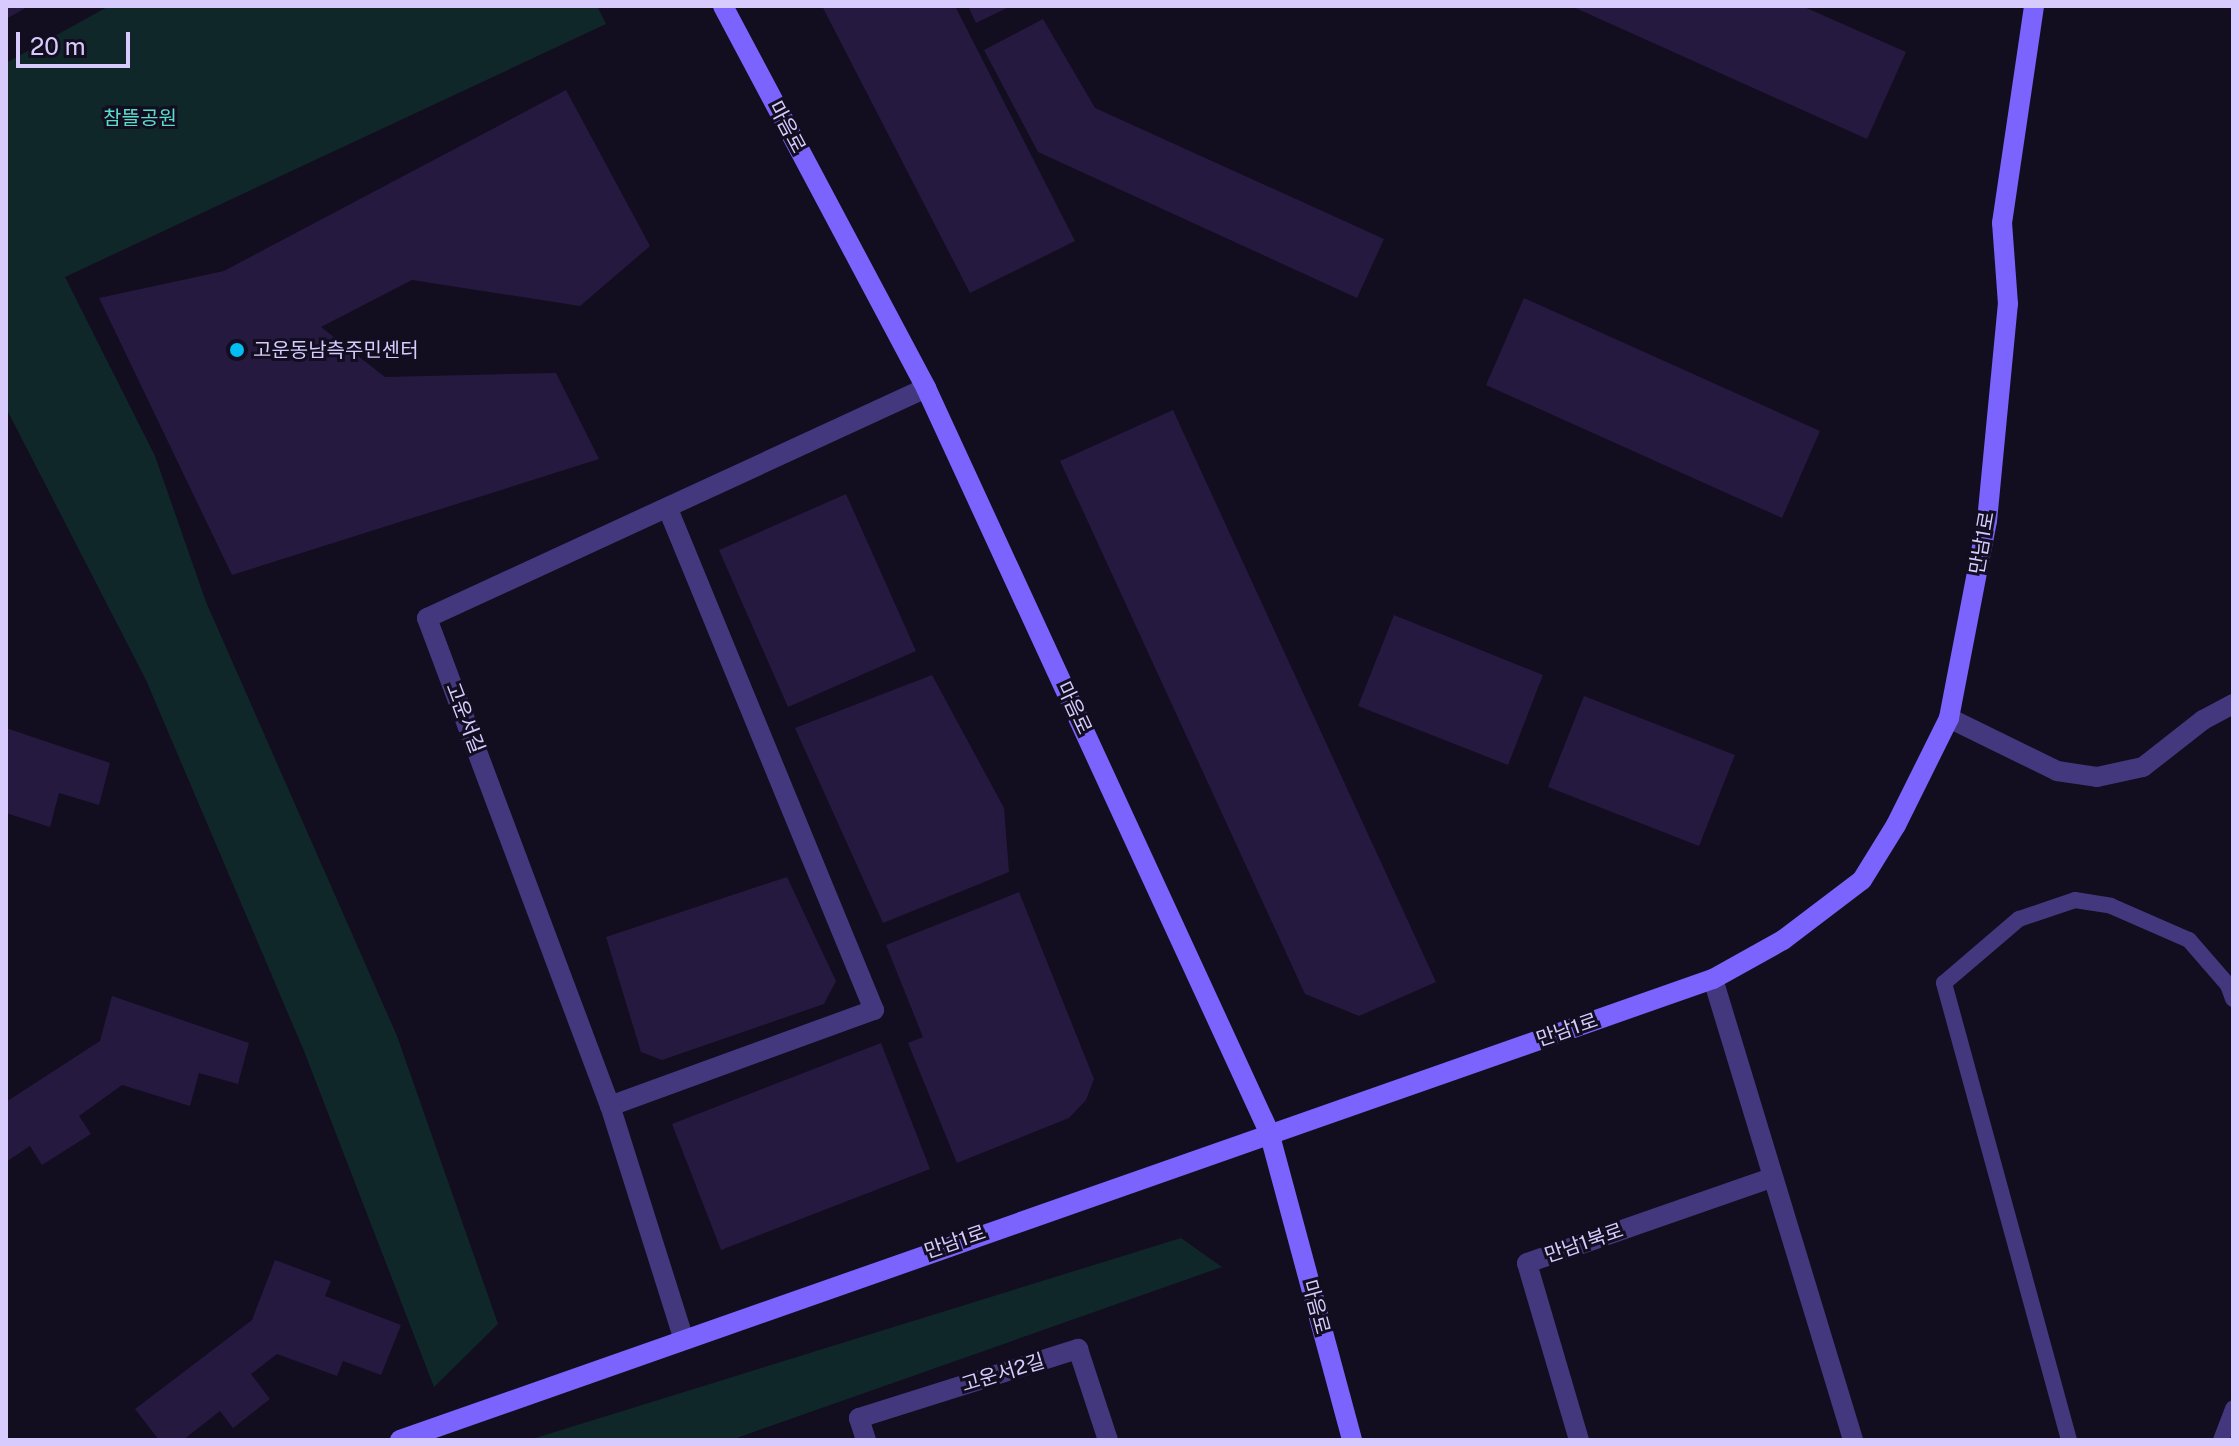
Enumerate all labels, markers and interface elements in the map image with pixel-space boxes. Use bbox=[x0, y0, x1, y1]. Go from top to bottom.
scale bar bbox=[20, 16, 134, 66]
text: 20 m bbox=[30, 32, 86, 60]
street label: 마음로 bbox=[763, 97, 811, 157]
park label: 참뜰공원 bbox=[103, 106, 177, 130]
place label: 고운동남측주민센터 bbox=[253, 338, 419, 362]
marker: 고운동남측주민센터 bbox=[228, 341, 246, 359]
street label: 만남1로 bbox=[1965, 510, 1999, 576]
street label: 마음로 bbox=[1051, 678, 1097, 738]
street label: 고운서길 bbox=[441, 679, 489, 757]
street label: 만남1로 bbox=[1533, 1008, 1601, 1052]
street label: 만남1북로 bbox=[1541, 1218, 1627, 1268]
street label: 만남1로 bbox=[921, 1220, 989, 1264]
street label: 마음로 bbox=[1297, 1277, 1335, 1337]
street label: 고운서2길 bbox=[959, 1349, 1047, 1397]

